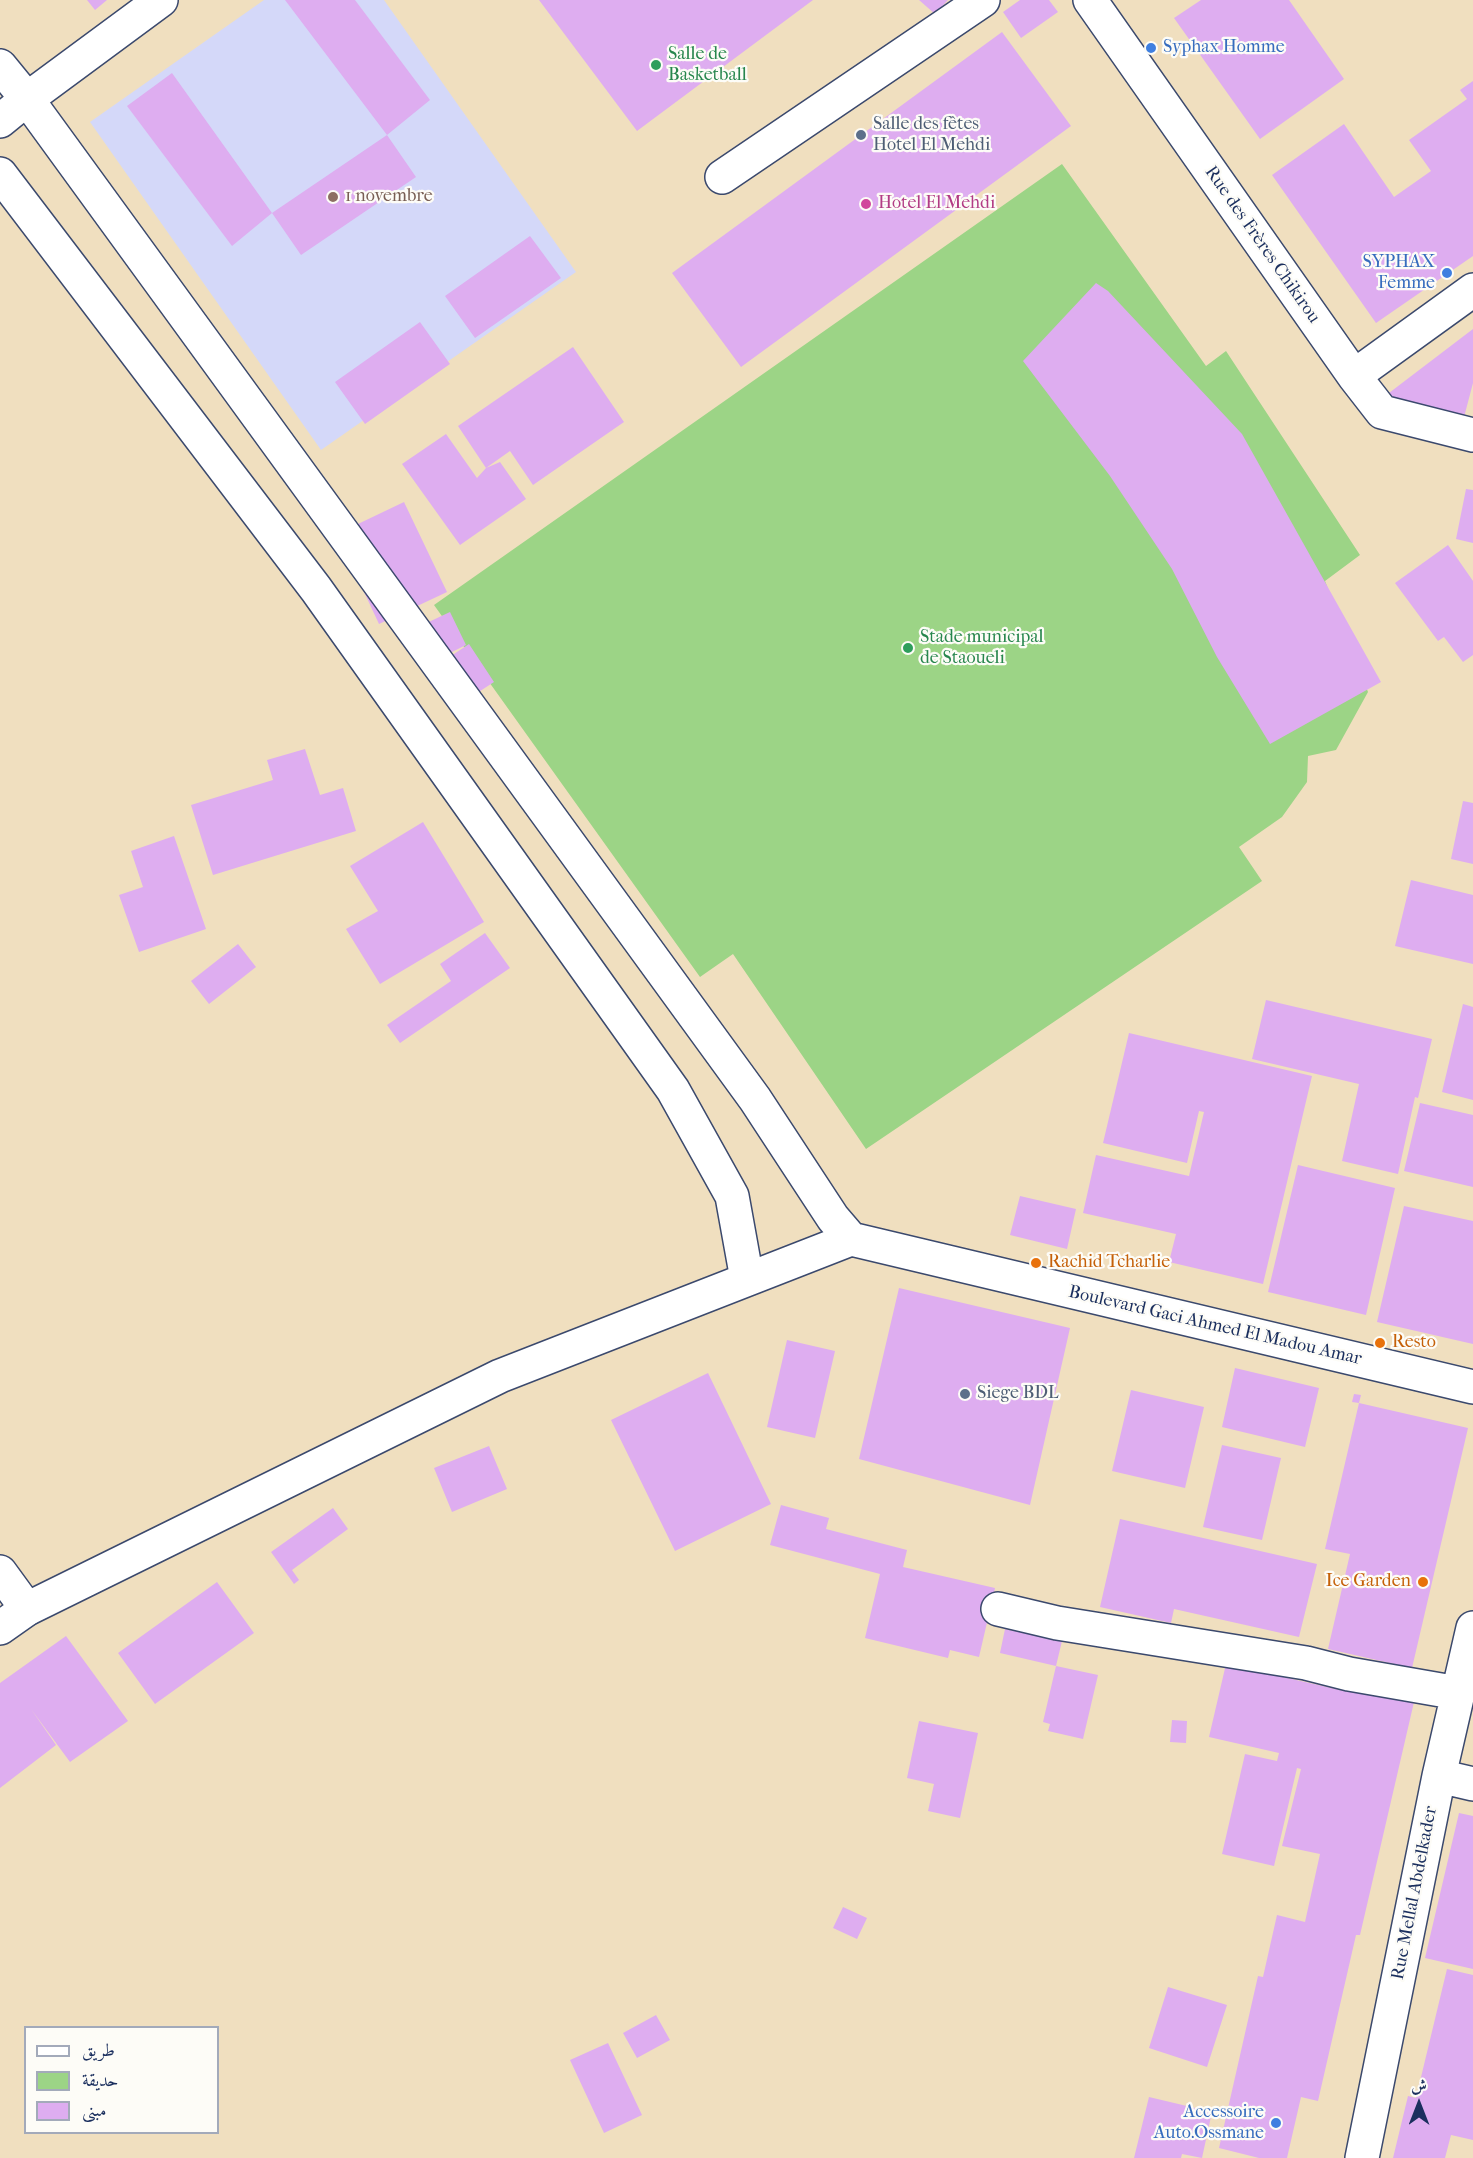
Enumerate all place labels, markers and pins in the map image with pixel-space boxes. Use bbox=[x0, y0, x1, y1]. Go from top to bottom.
place label: Syphax Homme bbox=[1163, 37, 1285, 59]
marker: Syphax Homme bbox=[1144, 41, 1158, 55]
place label: Salle de Basketball bbox=[668, 44, 747, 86]
marker: Salle de Basketball bbox=[649, 58, 663, 72]
place label: Salle des fêtes Hotel El Mehdi bbox=[873, 114, 990, 156]
marker: Salle des fêtes Hotel El Mehdi bbox=[854, 128, 868, 142]
place label: 1 novembre bbox=[345, 186, 433, 208]
marker: 1 novembre bbox=[326, 190, 340, 204]
place label: Hotel El Mehdi bbox=[878, 193, 995, 215]
marker: Hotel El Mehdi bbox=[859, 197, 873, 211]
place label: SYPHAX Femme bbox=[1363, 252, 1435, 294]
marker: SYPHAX Femme bbox=[1440, 266, 1454, 280]
place label: Stade municipal de Staoueli bbox=[920, 627, 1044, 670]
marker: Stade municipal de Staoueli bbox=[901, 641, 915, 655]
place label: Rachid Tcharlie bbox=[1048, 1252, 1170, 1274]
marker: Rachid Tcharlie bbox=[1029, 1256, 1043, 1270]
place label: Resto bbox=[1392, 1332, 1436, 1354]
marker: Resto bbox=[1373, 1336, 1387, 1350]
place label: Siege BDL bbox=[977, 1383, 1059, 1405]
marker: Siege BDL bbox=[958, 1387, 972, 1401]
place label: Ice Garden bbox=[1326, 1571, 1411, 1593]
marker: Ice Garden bbox=[1416, 1575, 1430, 1589]
place label: Accessoire Auto.Ossmane bbox=[1154, 2102, 1264, 2144]
marker: Accessoire Auto.Ossmane bbox=[1269, 2116, 1283, 2130]

